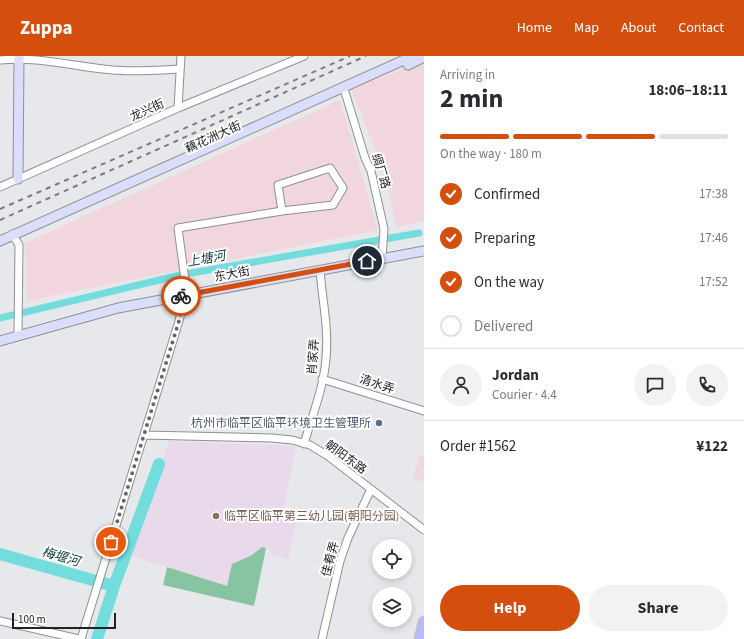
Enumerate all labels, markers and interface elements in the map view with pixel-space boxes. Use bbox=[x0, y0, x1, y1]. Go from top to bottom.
text: Zuppa bbox=[20, 15, 72, 42]
text: Home bbox=[517, 18, 552, 38]
text: Map bbox=[574, 18, 599, 38]
text: About bbox=[621, 18, 656, 38]
text: Contact bbox=[678, 18, 724, 38]
text: Arriving in bbox=[440, 66, 495, 84]
text: 2 min bbox=[440, 80, 503, 117]
text: 18:06–18:11 bbox=[648, 80, 728, 101]
street label: 龙兴街 bbox=[127, 95, 167, 126]
street label: 藕花洲大街 bbox=[182, 117, 244, 157]
text: On the way · 180 m bbox=[440, 145, 542, 163]
street label: 绸厂路 bbox=[367, 151, 394, 191]
icon: check bbox=[440, 183, 462, 205]
text: Confirmed bbox=[474, 184, 540, 205]
text: 17:38 bbox=[699, 185, 728, 203]
icon: check bbox=[440, 227, 462, 249]
text: Preparing bbox=[474, 228, 535, 249]
text: 17:46 bbox=[699, 229, 728, 247]
pin bbox=[350, 244, 384, 278]
water label: 上塘河 bbox=[185, 246, 230, 271]
icon: home bbox=[356, 250, 378, 272]
street label: 东大街 bbox=[213, 263, 251, 286]
icon: check bbox=[440, 271, 462, 293]
text: On the way bbox=[474, 272, 544, 293]
text: 17:52 bbox=[699, 273, 728, 291]
courier bbox=[161, 276, 201, 316]
icon: bike bbox=[170, 285, 192, 307]
text: Delivered bbox=[474, 316, 533, 337]
street label: 肖家弄 bbox=[303, 338, 324, 376]
button: person bbox=[440, 364, 482, 406]
button: chat bbox=[634, 364, 676, 406]
button: phone bbox=[686, 364, 728, 406]
text: Jordan bbox=[492, 365, 539, 386]
street label: 清水弄 bbox=[357, 371, 397, 398]
text: Courier · 4.4 bbox=[492, 386, 557, 404]
place label: 杭州市临平区临平环境卫生管理所 bbox=[191, 415, 371, 432]
marker: 杭州市临平区临平环境卫生管理所 bbox=[374, 418, 384, 428]
street label: 朝阳东路 bbox=[321, 436, 370, 478]
text: Order #1562 bbox=[440, 436, 516, 457]
text: ¥122 bbox=[696, 436, 728, 457]
place label: 临平区临平第三幼儿园(朝阳分园) bbox=[224, 508, 399, 525]
marker: 临平区临平第三幼儿园(朝阳分园) bbox=[211, 511, 221, 521]
pin bbox=[94, 525, 128, 559]
icon: bag bbox=[100, 531, 122, 553]
map controls bbox=[372, 539, 412, 627]
button: locate bbox=[372, 539, 412, 579]
street label: 佳肴弄 bbox=[318, 540, 343, 579]
water label: 梅堰河 bbox=[39, 543, 85, 572]
button: Help bbox=[440, 585, 580, 631]
button: Share bbox=[588, 585, 728, 631]
button: layers bbox=[372, 587, 412, 627]
scale bar bbox=[12, 611, 116, 630]
text: 100 m bbox=[18, 612, 46, 627]

